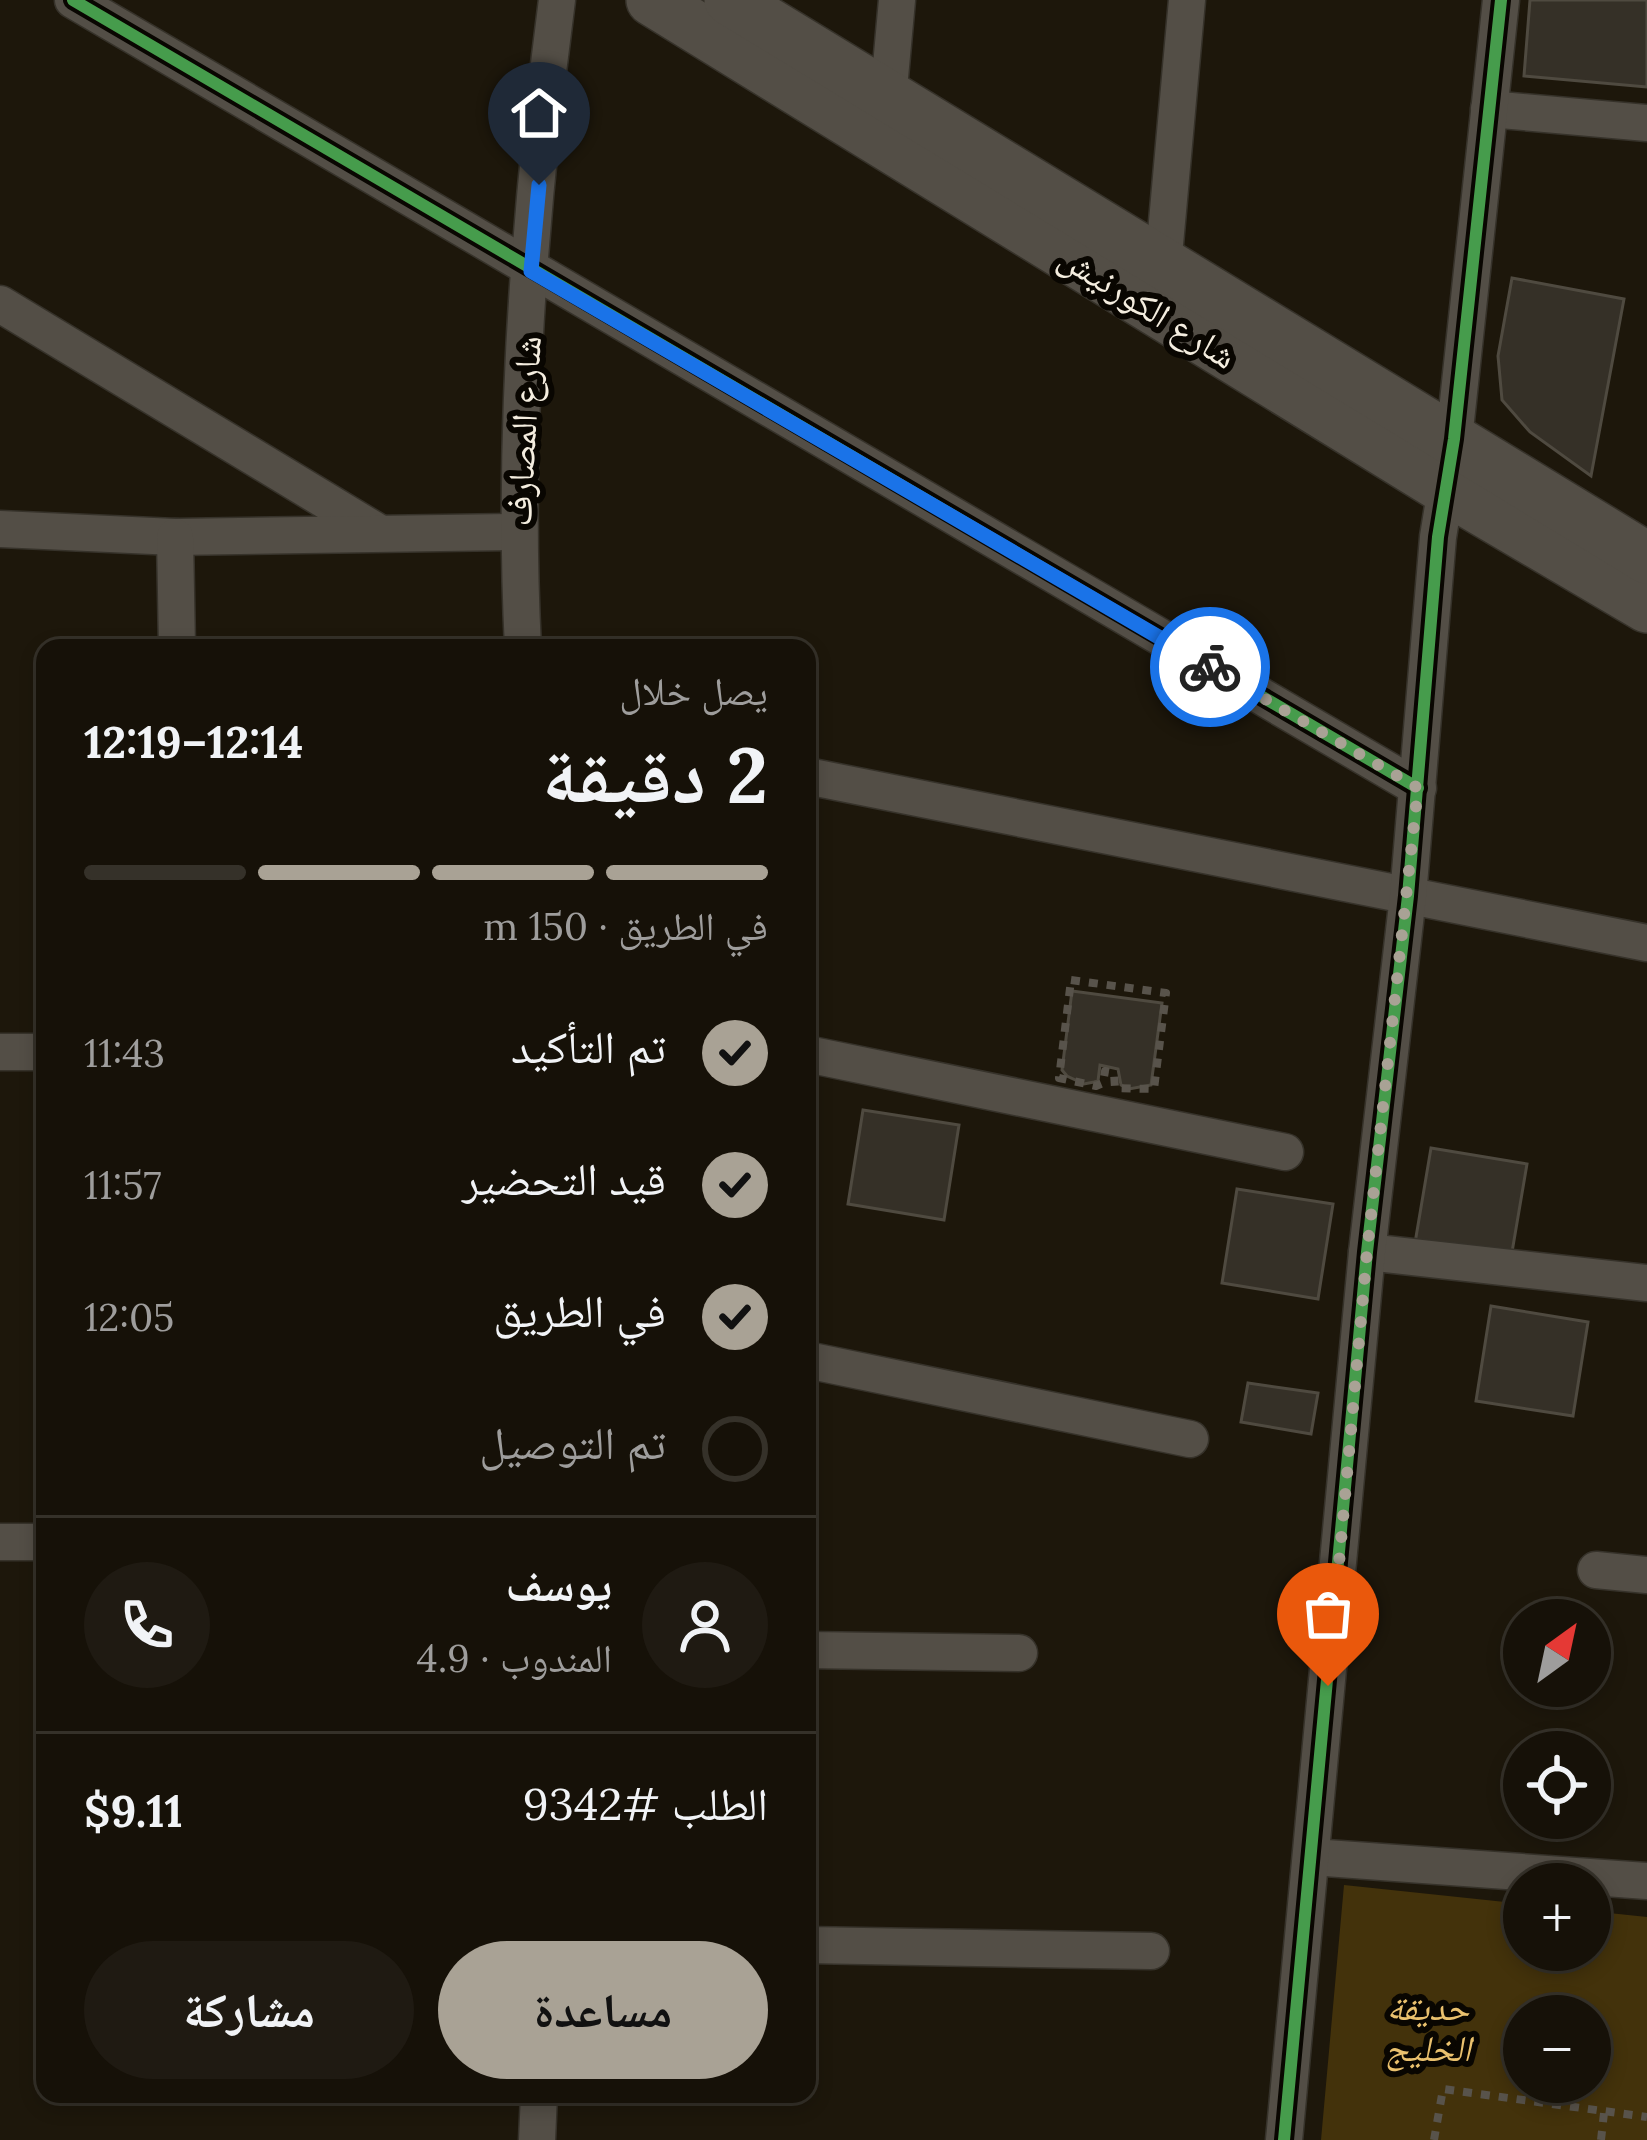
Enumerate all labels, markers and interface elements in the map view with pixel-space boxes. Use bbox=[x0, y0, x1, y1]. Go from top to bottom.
pin bbox=[488, 62, 590, 185]
icon: home bbox=[506, 80, 572, 146]
street label: شارع الكورنيش bbox=[1051, 233, 1245, 379]
street label: شارع المصارف bbox=[495, 335, 551, 527]
courier bbox=[1150, 607, 1270, 727]
icon: bike bbox=[1177, 634, 1243, 700]
text: يصل خلال bbox=[619, 666, 768, 716]
text: 12:14–12:19 bbox=[84, 713, 303, 770]
text: 2 دقيقة bbox=[542, 725, 768, 824]
text: في الطريق · 150 m bbox=[483, 901, 768, 951]
text: تم التأكيد bbox=[511, 1018, 666, 1075]
icon: check bbox=[702, 1020, 768, 1086]
text: 11:43 bbox=[84, 1028, 165, 1078]
text: قيد التحضير bbox=[462, 1150, 666, 1207]
icon: check bbox=[702, 1152, 768, 1218]
text: 11:57 bbox=[84, 1160, 161, 1210]
text: في الطريق bbox=[493, 1282, 666, 1339]
icon: check bbox=[702, 1284, 768, 1350]
text: 12:05 bbox=[84, 1292, 174, 1342]
text: تم التوصيل bbox=[479, 1414, 666, 1471]
text: يوسف bbox=[506, 1556, 612, 1613]
button: phone bbox=[84, 1562, 210, 1688]
button: person bbox=[642, 1562, 768, 1688]
pin bbox=[1277, 1563, 1379, 1686]
icon: bag bbox=[1295, 1581, 1361, 1647]
north arrow bbox=[1503, 1599, 1611, 1707]
map controls bbox=[1503, 1599, 1611, 2103]
text: المندوب · 4.9 bbox=[417, 1633, 612, 1683]
button: locate bbox=[1503, 1731, 1611, 1839]
text: الطلب #9342 bbox=[523, 1775, 768, 1832]
text: $9.11 bbox=[84, 1782, 183, 1839]
button: + bbox=[1503, 1863, 1611, 1971]
button: مشاركة bbox=[84, 1941, 414, 2079]
button: مساعدة bbox=[438, 1941, 768, 2079]
park label: حديقة الخليج bbox=[1385, 1984, 1474, 2072]
button: − bbox=[1503, 1995, 1611, 2103]

